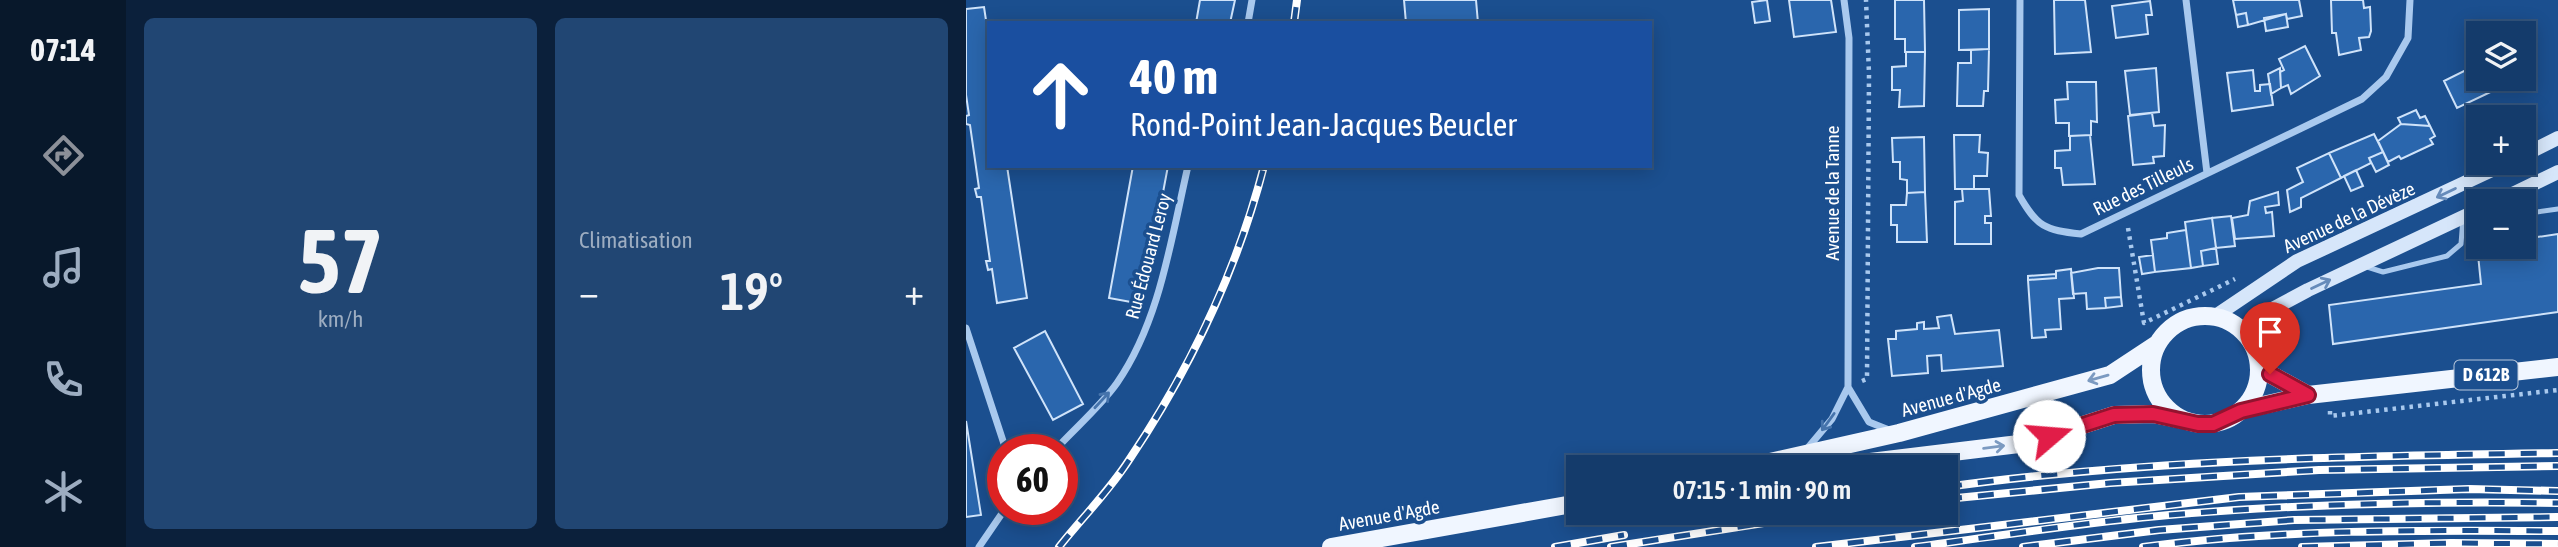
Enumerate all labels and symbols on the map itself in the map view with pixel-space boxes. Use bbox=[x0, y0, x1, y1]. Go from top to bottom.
street label: Avenue de la Tanne bbox=[1821, 126, 1843, 260]
street label: Rue des Tilleuls bbox=[2089, 152, 2197, 220]
street label: Avenue de la Dévèze bbox=[2280, 177, 2418, 257]
one-way arrow bbox=[2436, 186, 2457, 200]
street label: Rue Édouard Leroy bbox=[1121, 191, 1175, 321]
one-way arrow bbox=[2310, 277, 2331, 290]
pin bbox=[2240, 302, 2300, 374]
road number: D 612B bbox=[2454, 360, 2518, 390]
one-way arrow bbox=[2088, 372, 2110, 385]
street label: Avenue d'Agde bbox=[1899, 373, 2003, 421]
one-way arrow bbox=[1093, 392, 1110, 409]
position arrow bbox=[2012, 399, 2086, 473]
one-way arrow bbox=[1821, 412, 1835, 431]
speed limit sign: 60 bbox=[987, 434, 1078, 525]
one-way arrow bbox=[1982, 441, 2005, 454]
street label: Avenue d'Agde bbox=[1337, 495, 1441, 535]

